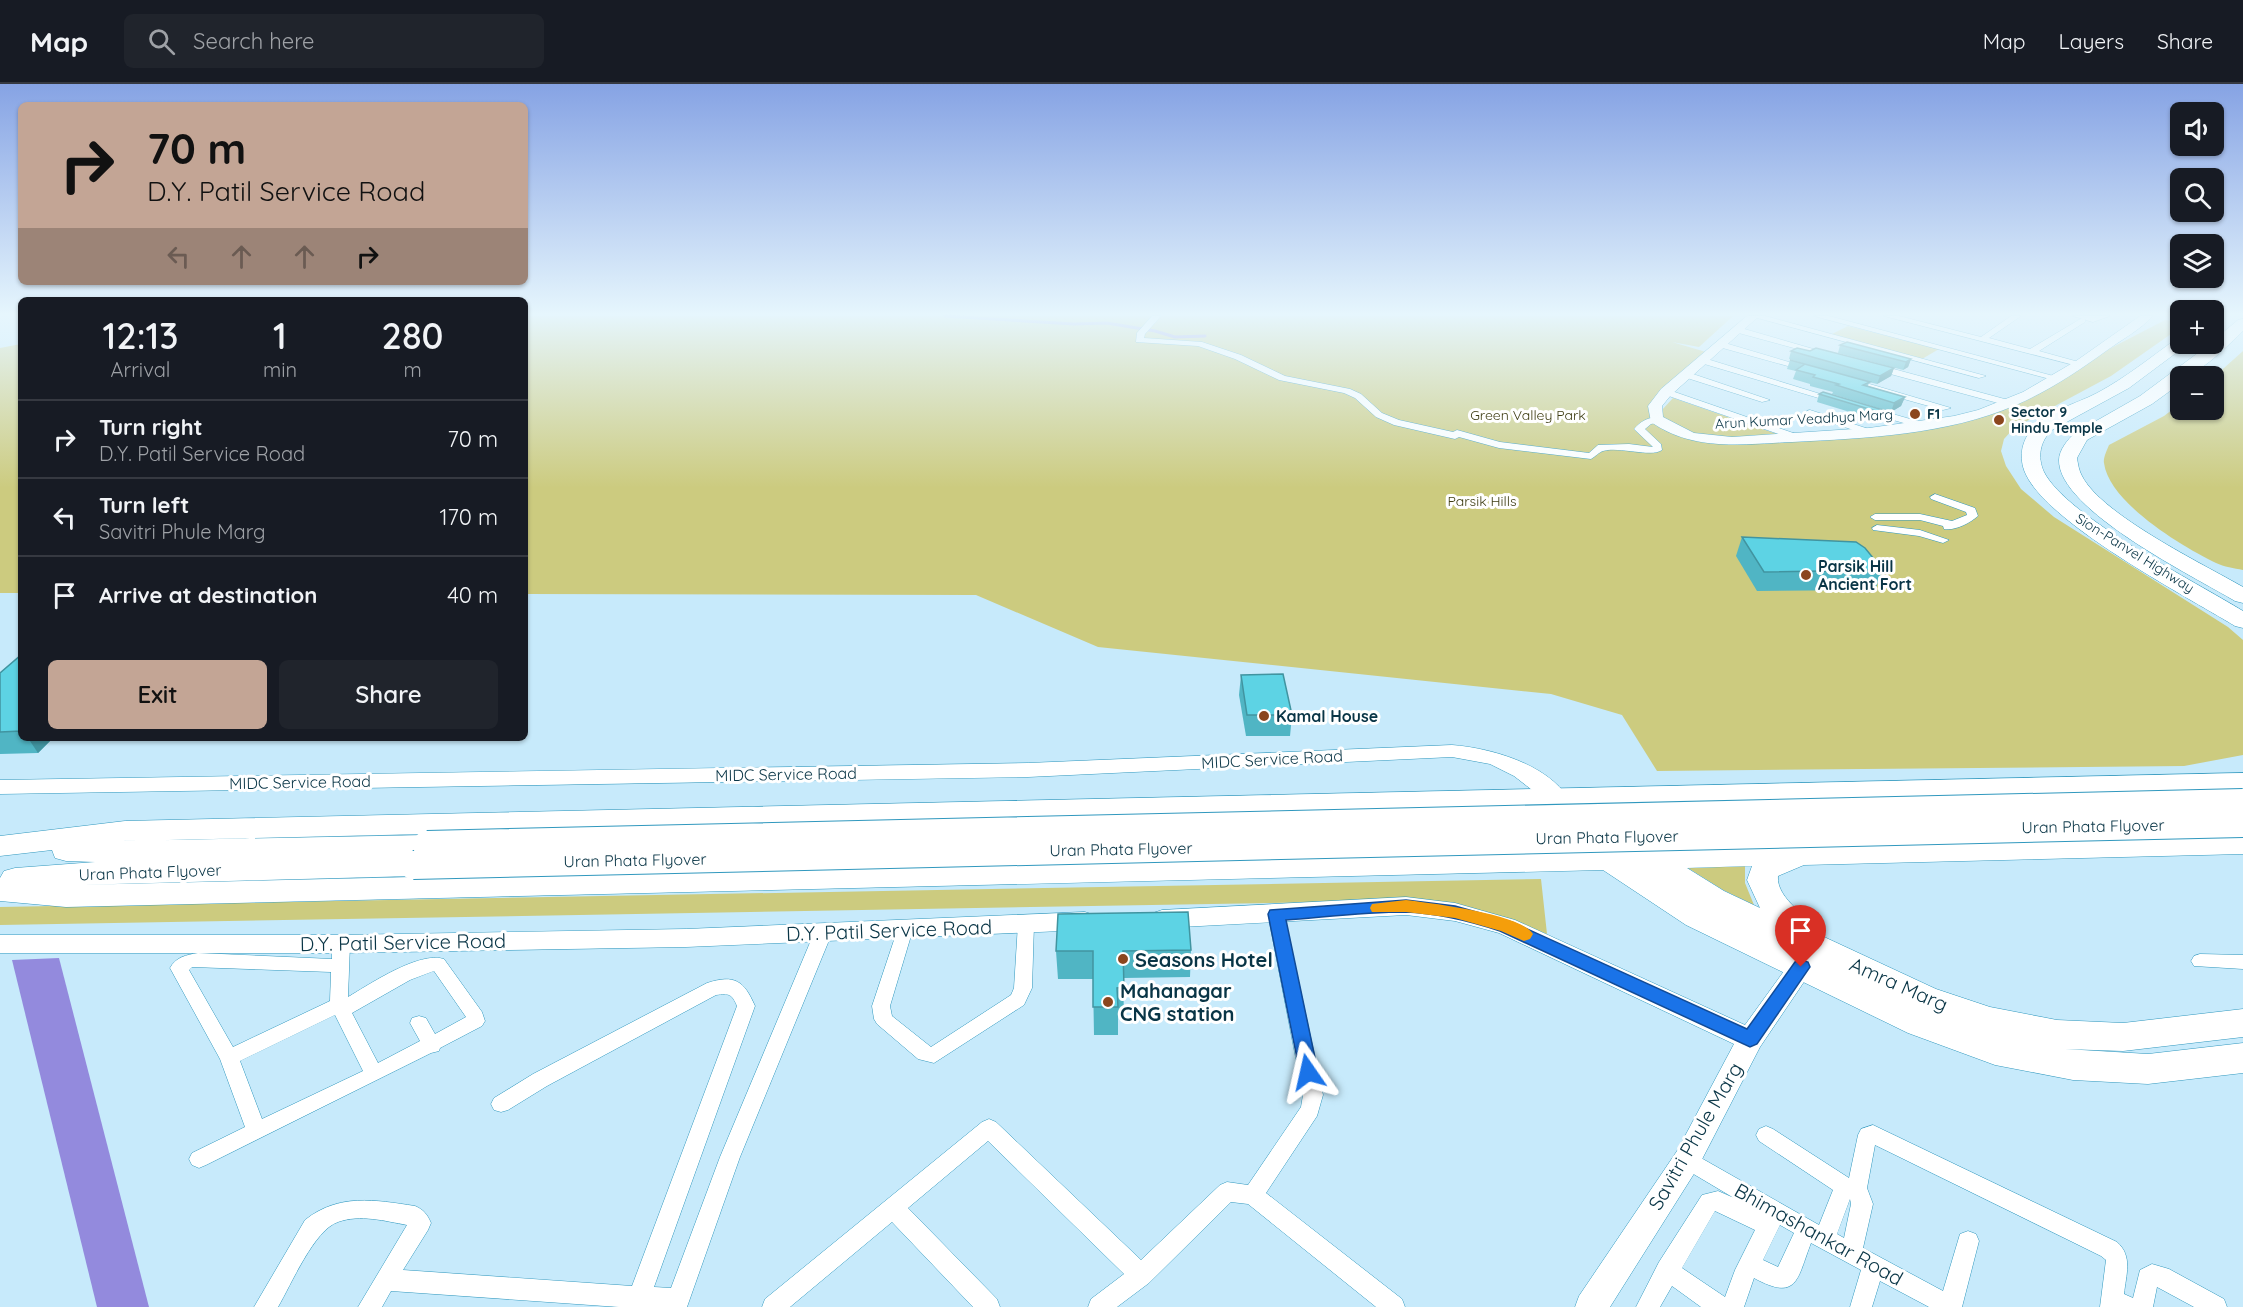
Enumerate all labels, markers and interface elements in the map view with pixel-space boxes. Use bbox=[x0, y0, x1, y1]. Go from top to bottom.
search box bbox=[124, 14, 544, 68]
text: Map bbox=[30, 24, 88, 59]
icon: search bbox=[145, 25, 178, 58]
text: Search here bbox=[193, 27, 315, 55]
text: Map bbox=[1983, 28, 2026, 54]
text: Layers bbox=[2059, 28, 2124, 54]
text: Share bbox=[2157, 28, 2213, 54]
map controls bbox=[2170, 102, 2224, 420]
button: sound bbox=[2170, 102, 2224, 156]
text: 70 m bbox=[147, 122, 246, 175]
icon: right bbox=[48, 126, 126, 204]
button: search bbox=[2170, 168, 2224, 222]
text: D.Y. Patil Service Road bbox=[147, 174, 425, 208]
button: layers bbox=[2170, 234, 2224, 288]
icon: left bbox=[162, 240, 195, 273]
icon: ahead bbox=[225, 240, 258, 273]
icon: ahead bbox=[288, 240, 321, 273]
icon: right bbox=[351, 240, 384, 273]
button: + bbox=[2170, 300, 2224, 354]
text: 12:13 bbox=[103, 313, 178, 358]
text: 1 bbox=[273, 313, 287, 358]
text: 280 bbox=[382, 313, 443, 358]
text: Arrival bbox=[111, 357, 170, 382]
text: min bbox=[263, 357, 297, 382]
text: m bbox=[403, 357, 422, 382]
button: − bbox=[2170, 366, 2224, 420]
place label: Sector 9 Hindu Temple bbox=[2011, 403, 2103, 437]
street label: Arun Kumar Veadhya Marg bbox=[1715, 405, 1893, 433]
place label: F1 bbox=[1927, 405, 1940, 423]
park label: Green Valley Park bbox=[1470, 406, 1586, 424]
marker: F1 bbox=[1908, 407, 1922, 421]
text: Turn right bbox=[99, 413, 203, 441]
marker: Sector 9 Hindu Temple bbox=[1992, 413, 2006, 427]
icon: right bbox=[48, 423, 81, 456]
text: 70 m bbox=[448, 425, 498, 453]
text: D.Y. Patil Service Road bbox=[99, 441, 305, 466]
text: Turn left bbox=[99, 491, 189, 519]
park label: Parsik Hills bbox=[1447, 492, 1517, 510]
icon: left bbox=[48, 501, 81, 534]
text: 170 m bbox=[439, 503, 498, 531]
street label: Sion-Panvel Highway bbox=[2072, 509, 2198, 597]
text: Savitri Phule Marg bbox=[99, 519, 266, 544]
place label: Parsik Hill Ancient Fort bbox=[1818, 556, 1912, 594]
marker: Parsik Hill Ancient Fort bbox=[1799, 568, 1813, 582]
icon: arrive bbox=[48, 579, 81, 612]
text: Arrive at destination bbox=[99, 581, 317, 609]
text: 40 m bbox=[447, 581, 498, 609]
button: Exit bbox=[48, 660, 267, 729]
button: Share bbox=[279, 660, 498, 729]
place label: Kamal House bbox=[1276, 706, 1378, 726]
marker: Kamal House bbox=[1257, 709, 1271, 723]
street label: MIDC Service Road bbox=[1201, 745, 1343, 773]
street label: MIDC Service Road bbox=[715, 763, 857, 785]
street label: MIDC Service Road bbox=[229, 771, 371, 793]
street label: Uran Phata Flyover bbox=[2021, 815, 2165, 837]
street label: Uran Phata Flyover bbox=[1535, 826, 1679, 848]
street label: Uran Phata Flyover bbox=[1049, 838, 1193, 860]
street label: Uran Phata Flyover bbox=[563, 849, 707, 871]
street label: Uran Phata Flyover bbox=[78, 860, 222, 884]
pin bbox=[1775, 905, 1826, 967]
street label: D.Y. Patil Service Road bbox=[786, 914, 992, 946]
icon: arrive bbox=[1784, 914, 1817, 947]
street label: D.Y. Patil Service Road bbox=[300, 928, 506, 956]
place label: Seasons Hotel bbox=[1135, 947, 1273, 972]
street label: Amra Marg bbox=[1846, 951, 1952, 1017]
marker: Seasons Hotel bbox=[1116, 952, 1130, 966]
place label: Mahanagar CNG station bbox=[1120, 978, 1234, 1026]
marker: Mahanagar CNG station bbox=[1101, 995, 1115, 1009]
position arrow bbox=[1276, 1040, 1340, 1104]
street label: Savitri Phule Marg bbox=[1643, 1058, 1747, 1214]
street label: Bhimashankar Road bbox=[1730, 1177, 1908, 1291]

